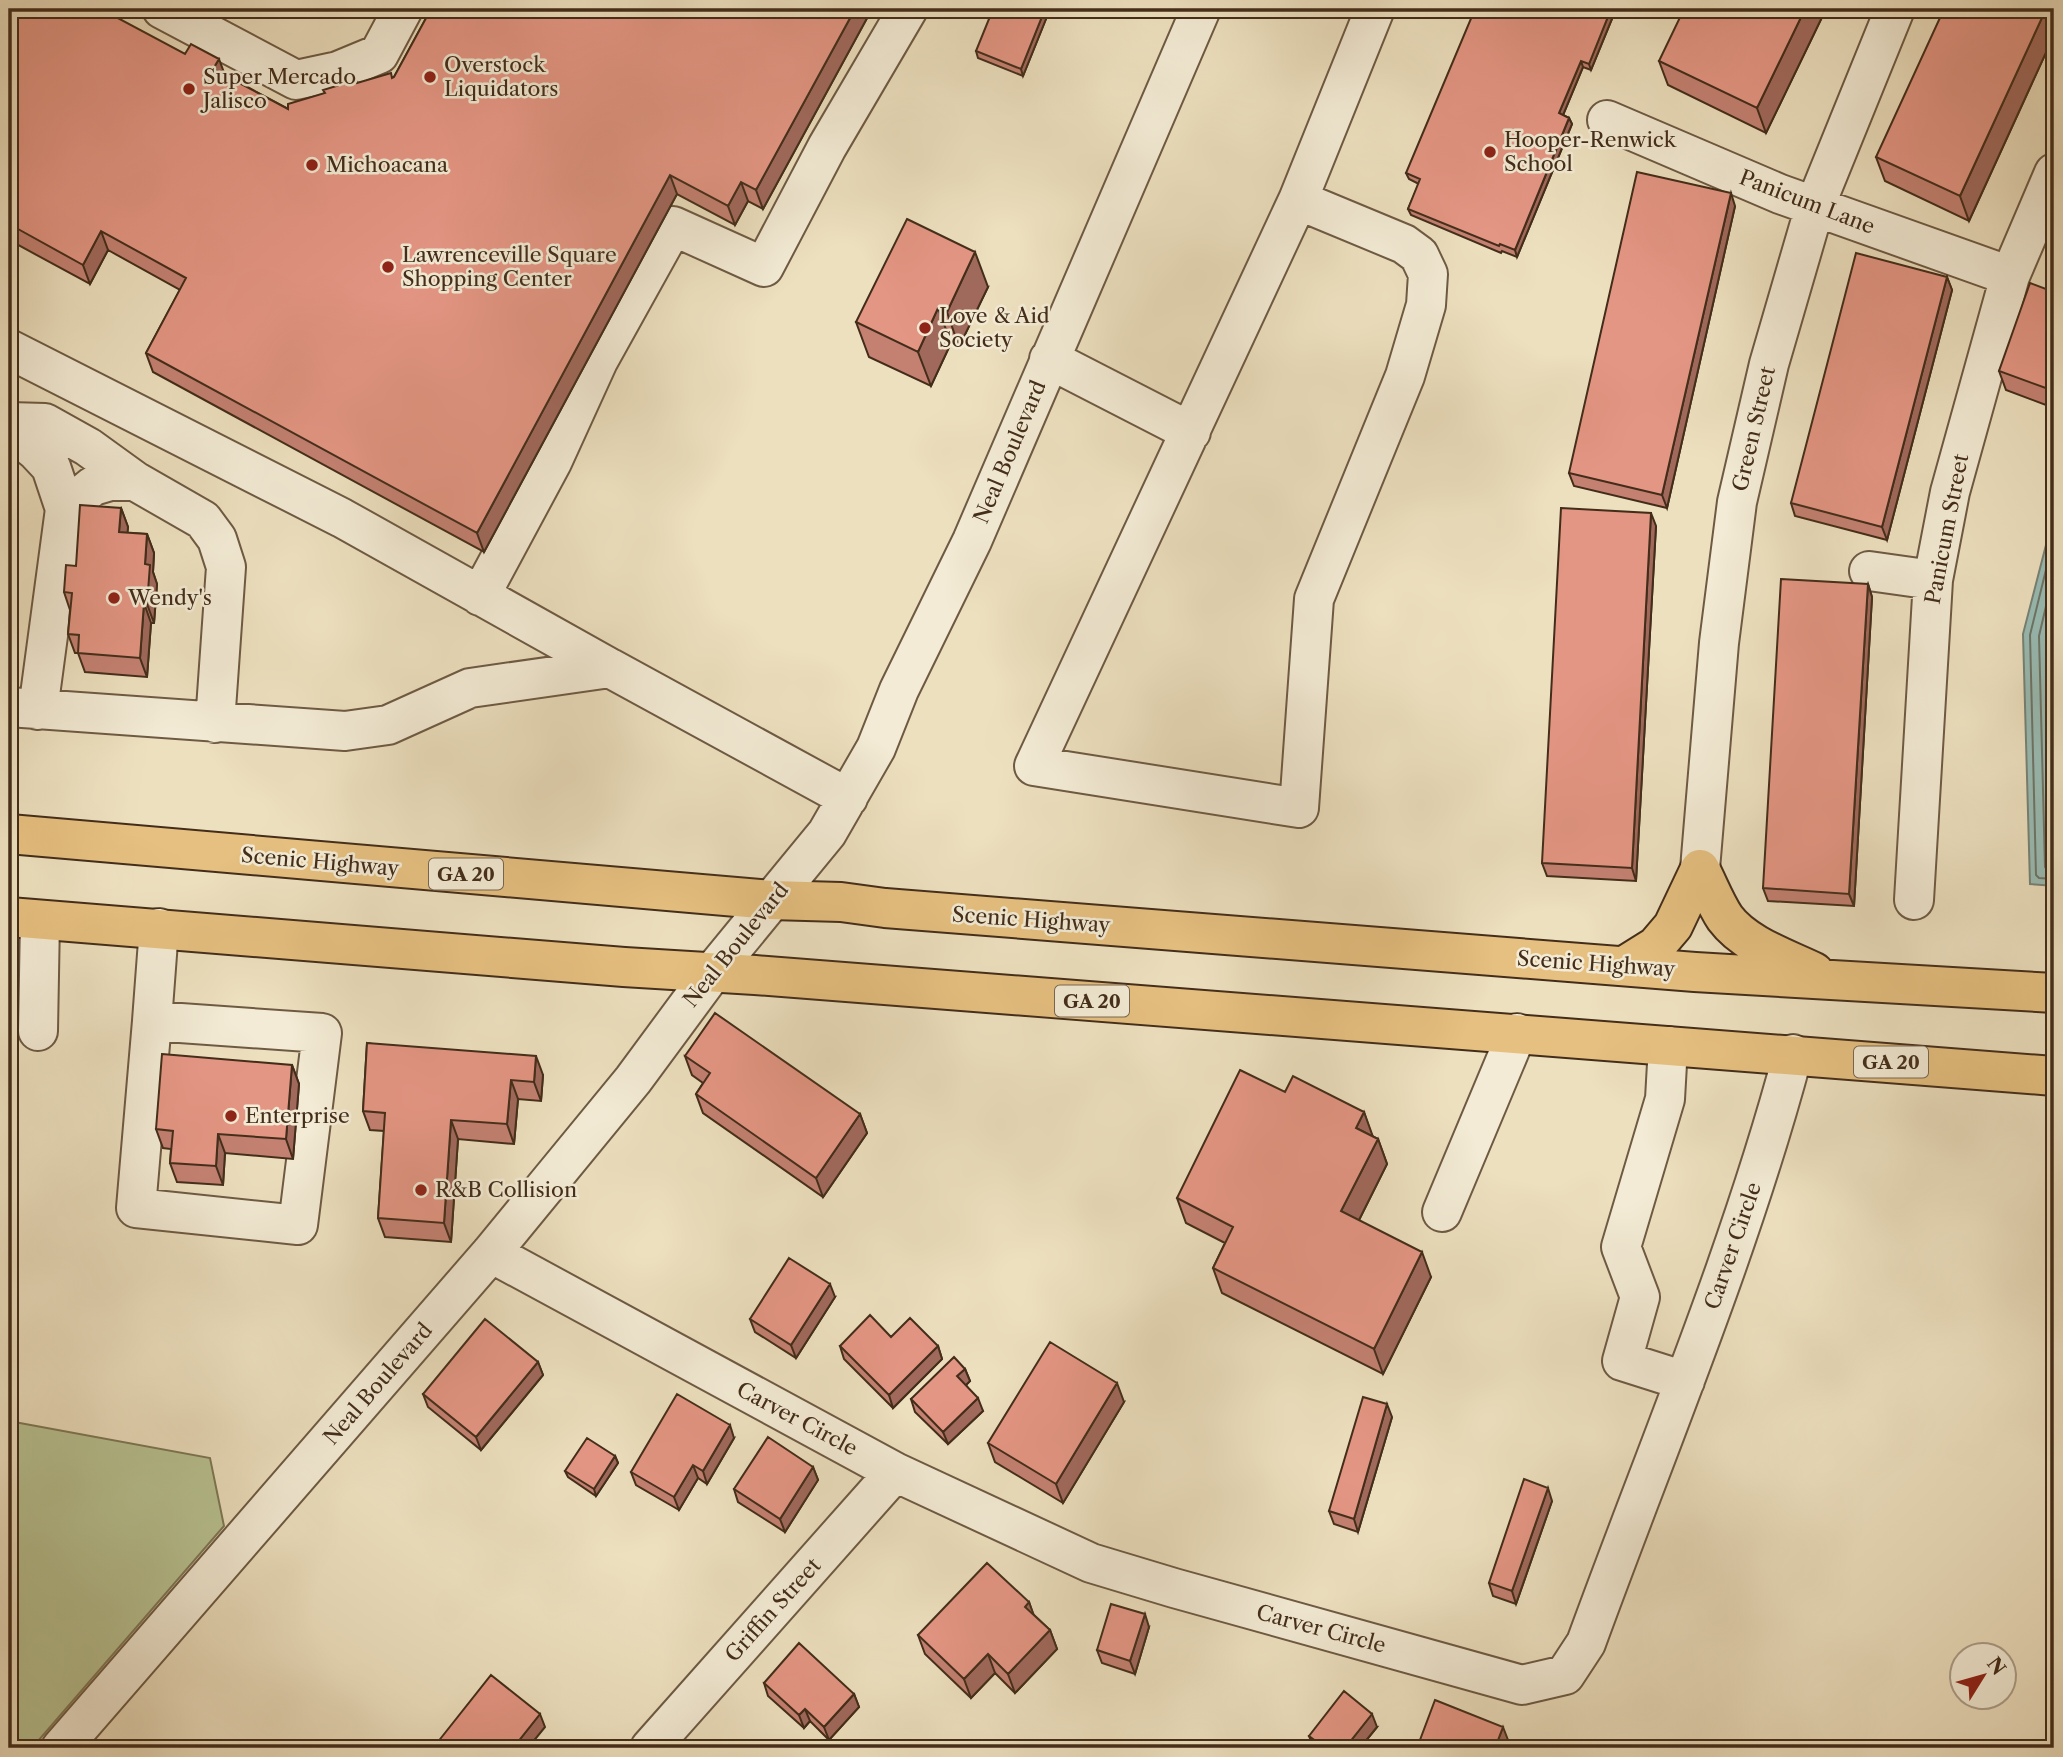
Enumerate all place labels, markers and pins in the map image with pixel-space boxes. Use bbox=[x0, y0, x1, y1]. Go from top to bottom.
place label: Overstock Liquidators bbox=[444, 52, 558, 101]
place label: Super Mercado Jalisco bbox=[200, 64, 356, 113]
marker: Overstock Liquidators bbox=[422, 69, 438, 85]
marker: Super Mercado Jalisco bbox=[181, 81, 197, 97]
place label: Hooper-Renwick School bbox=[1504, 127, 1677, 176]
marker: Hooper-Renwick School bbox=[1482, 144, 1498, 160]
place label: Michoacana bbox=[326, 152, 449, 177]
marker: Michoacana bbox=[304, 157, 320, 173]
place label: Lawrenceville Square Shopping Center bbox=[402, 242, 617, 291]
marker: Lawrenceville Square Shopping Center bbox=[380, 259, 396, 275]
place label: Love & Aid Society bbox=[939, 303, 1050, 352]
marker: Love & Aid Society bbox=[917, 320, 933, 336]
place label: Wendy's bbox=[127, 585, 212, 610]
marker: Wendy's bbox=[106, 590, 122, 606]
place label: Enterprise bbox=[245, 1103, 350, 1128]
marker: Enterprise bbox=[223, 1108, 239, 1124]
place label: R&B Collision bbox=[435, 1177, 577, 1202]
marker: R&B Collision bbox=[413, 1182, 429, 1198]

